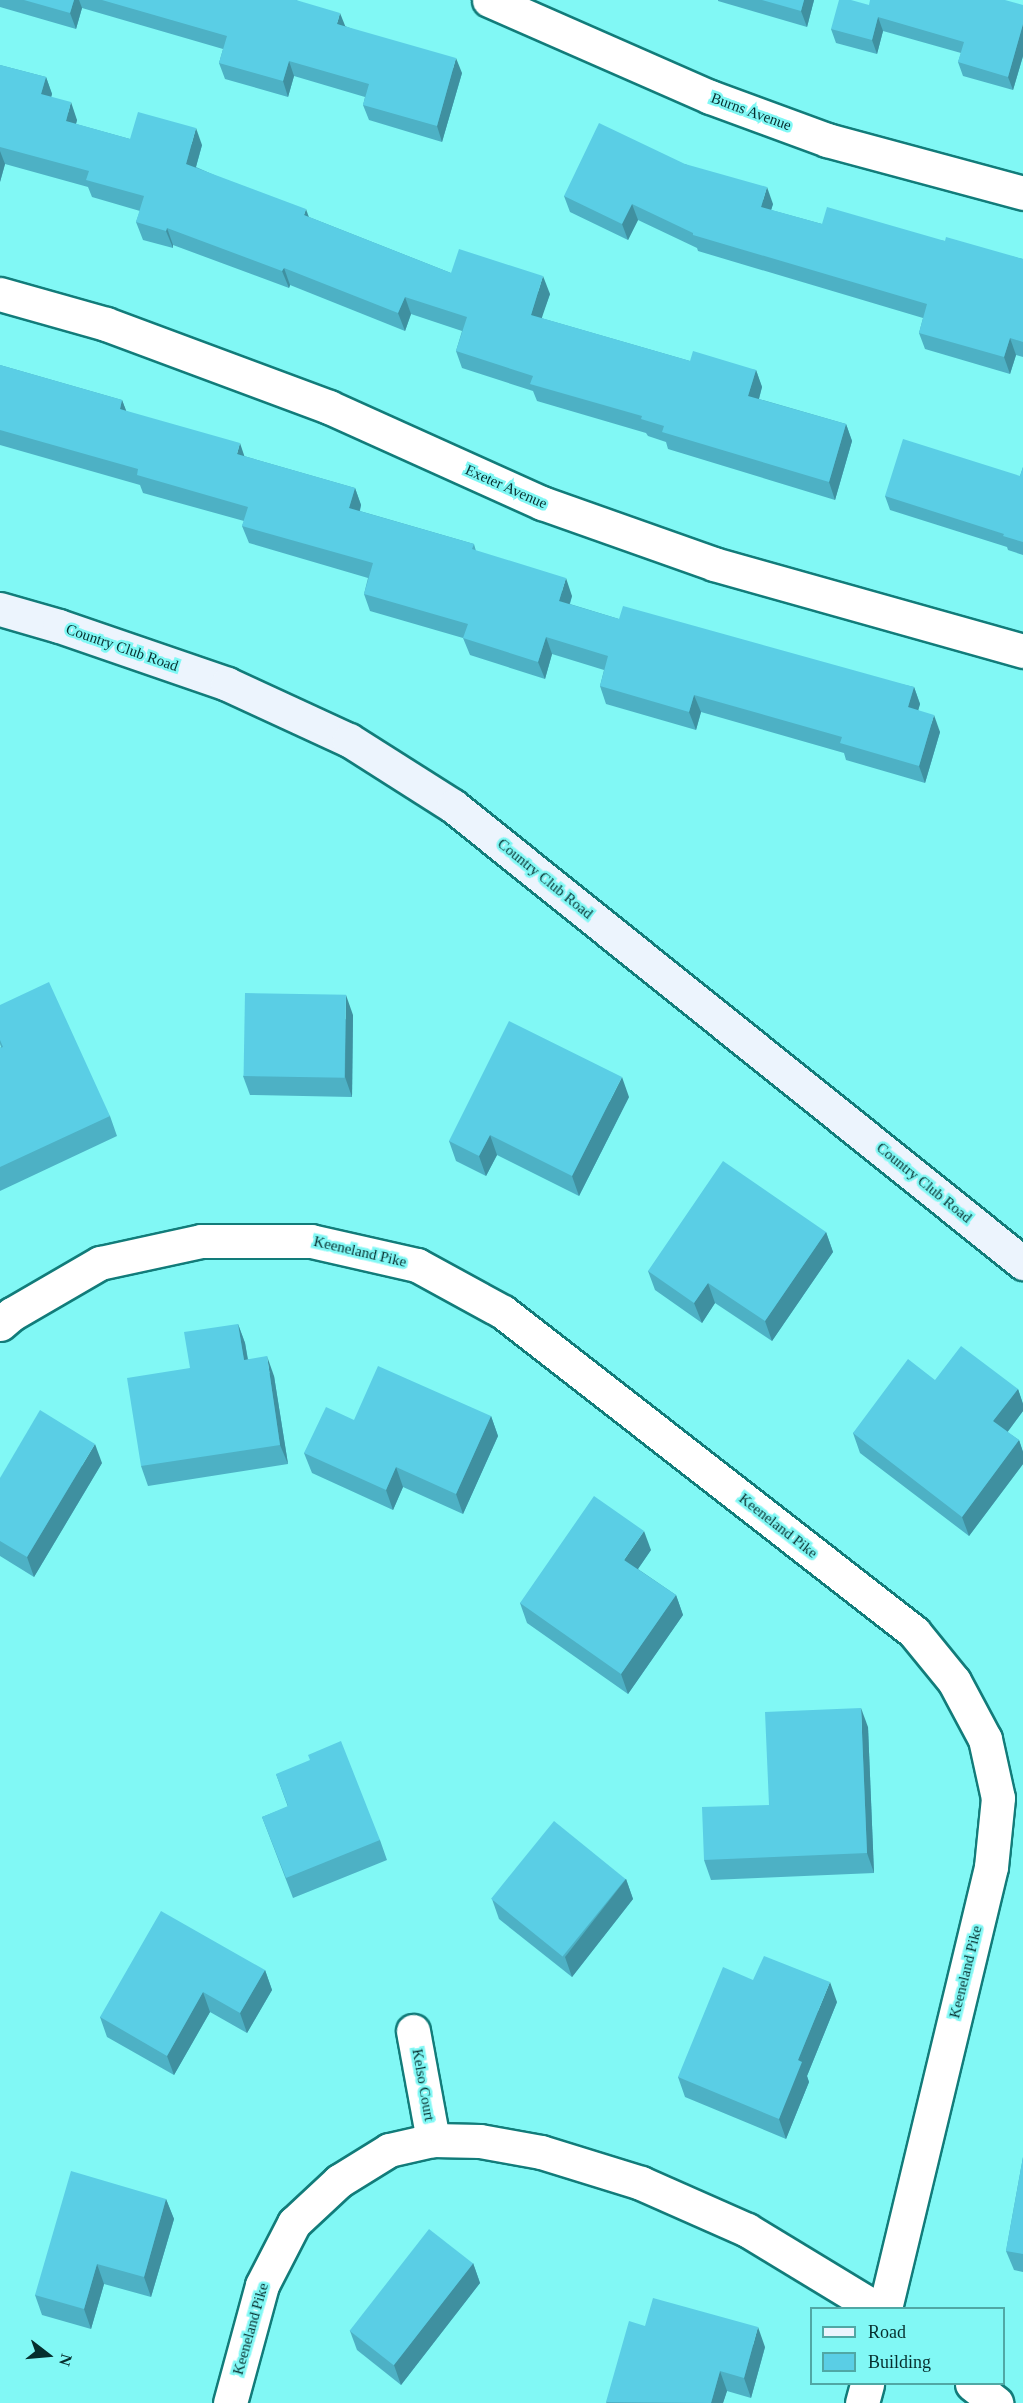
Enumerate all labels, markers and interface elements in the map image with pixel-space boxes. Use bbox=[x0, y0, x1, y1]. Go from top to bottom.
street label: Burns Avenue bbox=[708, 89, 794, 135]
street label: Exeter Avenue bbox=[462, 461, 550, 513]
street label: Country Club Road bbox=[64, 620, 180, 676]
street label: Country Club Road bbox=[494, 835, 596, 923]
street label: Country Club Road bbox=[873, 1139, 975, 1227]
street label: Keeneland Pike bbox=[312, 1233, 408, 1271]
street label: Keeneland Pike bbox=[735, 1490, 821, 1562]
street label: Keeneland Pike bbox=[946, 1924, 986, 2020]
street label: Kelso Court bbox=[408, 2048, 438, 2122]
street label: Keeneland Pike bbox=[229, 2281, 273, 2377]
legend bbox=[810, 2307, 1005, 2385]
text: Road bbox=[868, 2322, 906, 2342]
north arrow bbox=[18, 2325, 78, 2385]
text: N bbox=[56, 2352, 76, 2368]
text: Building bbox=[868, 2352, 931, 2372]

